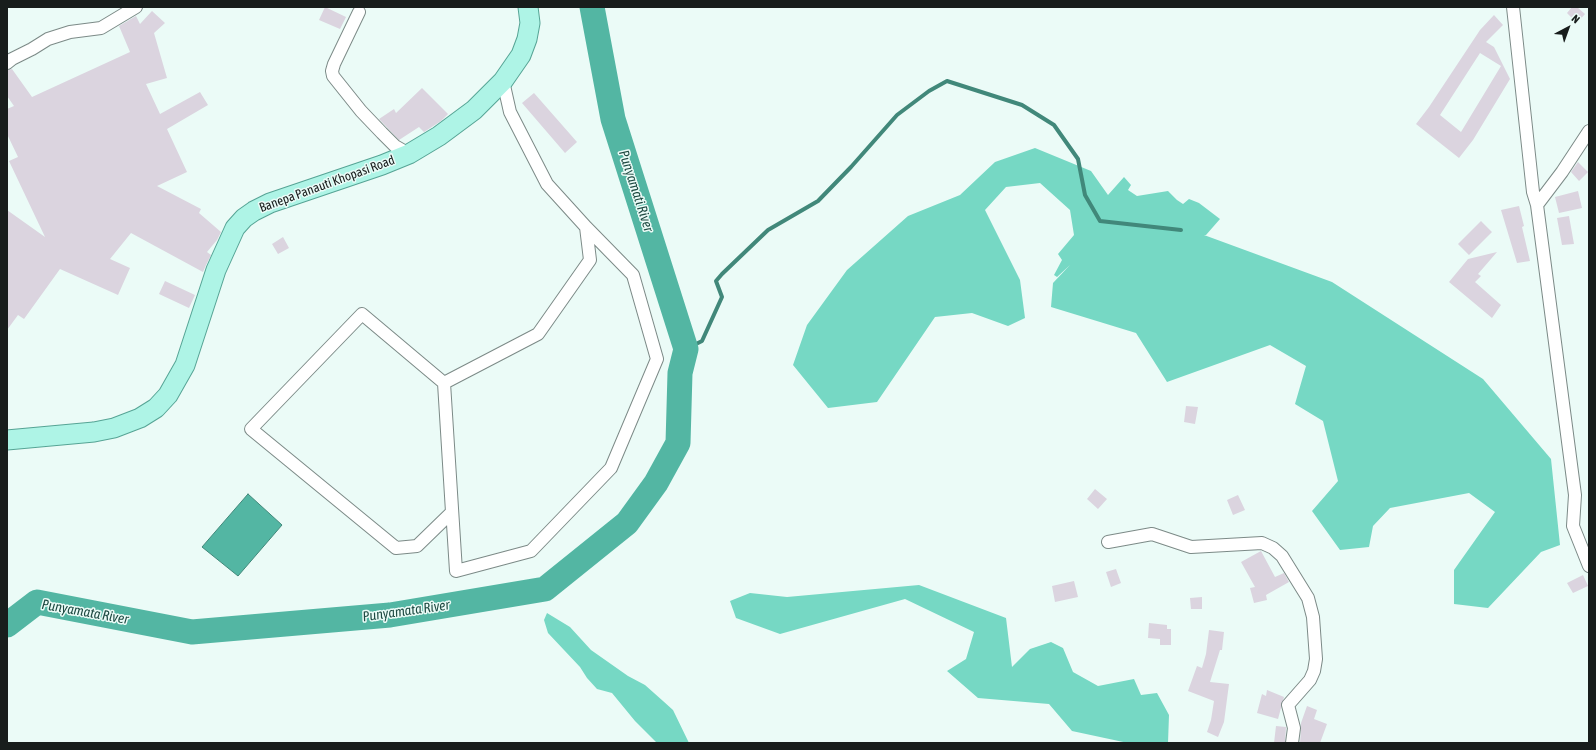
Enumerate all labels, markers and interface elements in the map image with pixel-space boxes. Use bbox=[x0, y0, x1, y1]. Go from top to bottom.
north arrow bbox=[1548, 8, 1588, 48]
text: N bbox=[1569, 12, 1582, 26]
water label: Punyamati River bbox=[615, 148, 657, 234]
street label: Banepa Panauti Khopasi Road bbox=[257, 152, 397, 216]
water label: Punyamata River bbox=[40, 596, 130, 628]
water label: Punyamata River bbox=[361, 597, 451, 625]

